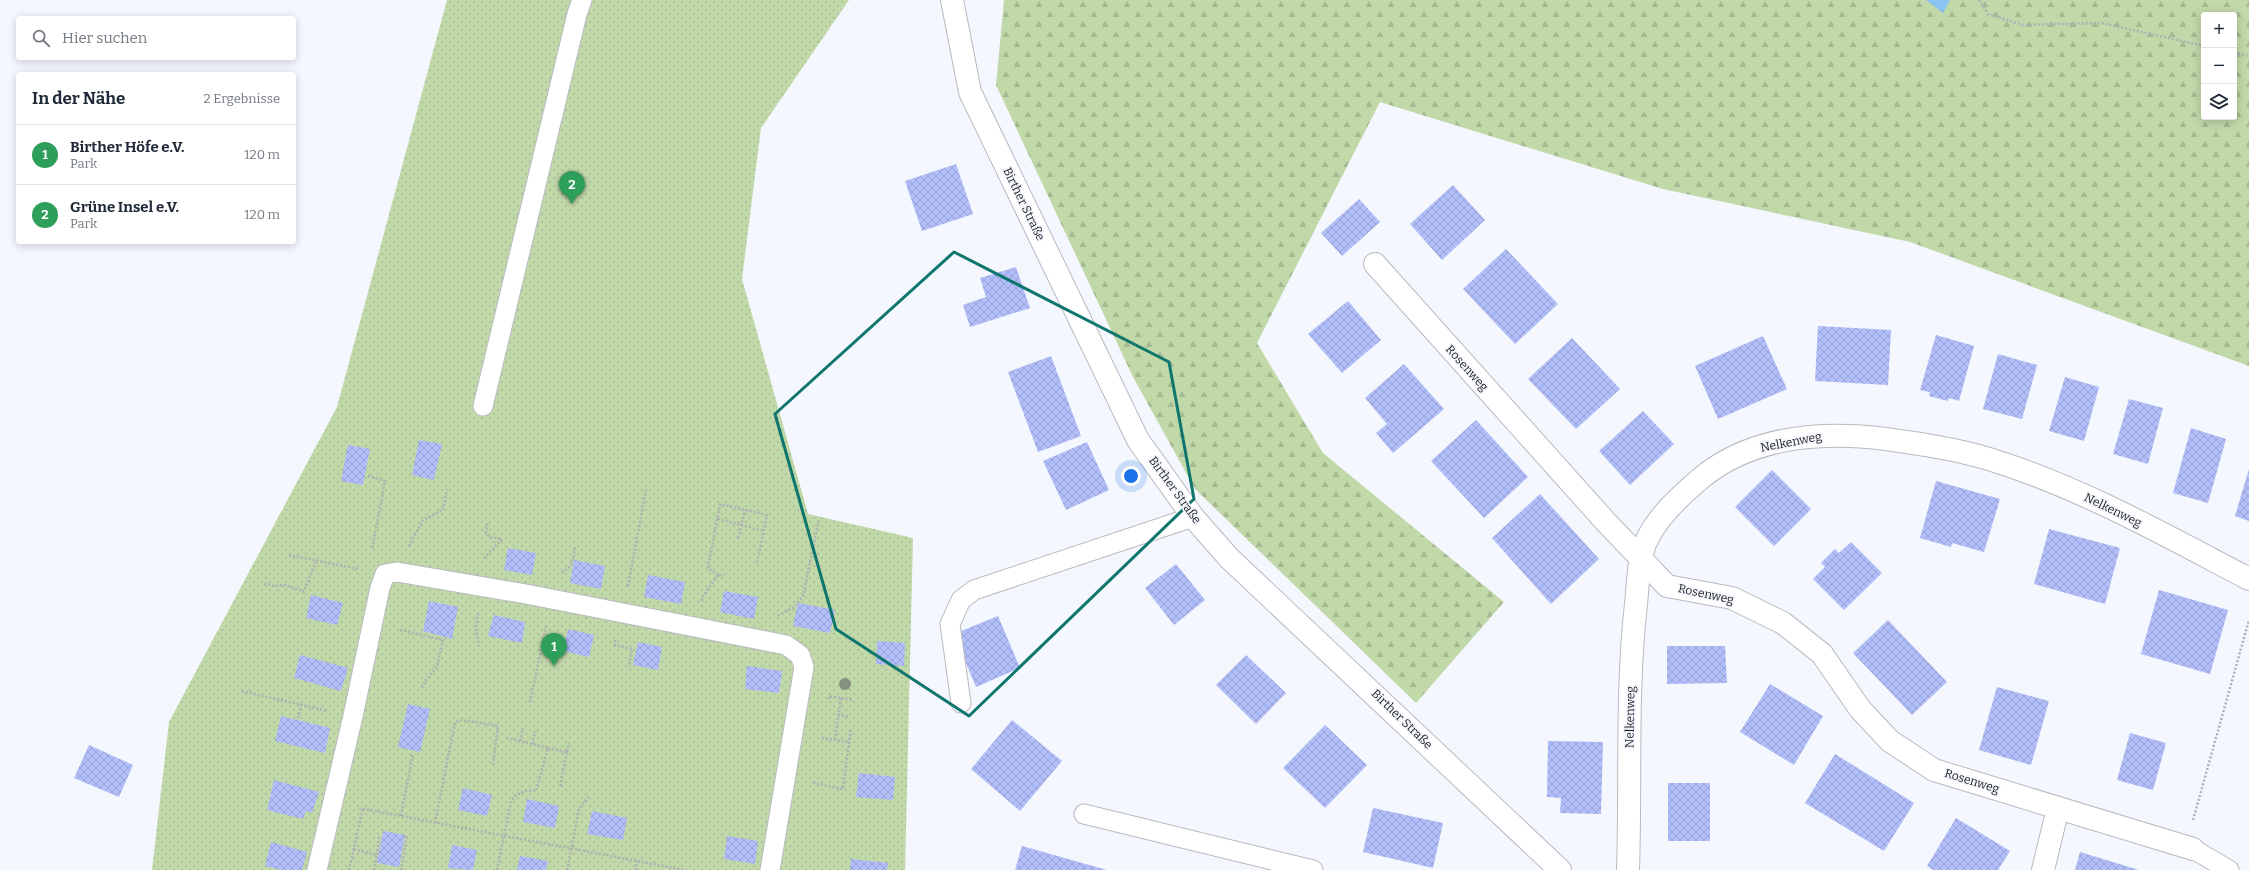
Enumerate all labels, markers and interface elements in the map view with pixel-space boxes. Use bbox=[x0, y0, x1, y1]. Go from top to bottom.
map controls bbox=[2201, 12, 2237, 120]
button: + bbox=[2201, 12, 2237, 48]
search box bbox=[16, 16, 296, 60]
icon: search bbox=[30, 27, 52, 49]
text: Hier suchen bbox=[62, 29, 147, 47]
button: − bbox=[2201, 48, 2237, 84]
button: layers bbox=[2201, 84, 2237, 120]
text: In der Nähe bbox=[32, 88, 125, 109]
text: 2 Ergebnisse bbox=[204, 91, 280, 106]
text: Birther Höfe e.V. bbox=[70, 138, 184, 156]
text: 1 bbox=[42, 147, 48, 162]
text: 120 m bbox=[244, 147, 280, 162]
text: Park bbox=[70, 156, 97, 171]
street label: Birther Straße bbox=[1000, 165, 1048, 243]
pin: 2 bbox=[559, 171, 585, 204]
text: Grüne Insel e.V. bbox=[70, 198, 179, 216]
text: 2 bbox=[41, 207, 49, 222]
text: 120 m bbox=[244, 207, 280, 222]
text: Park bbox=[70, 216, 97, 231]
street label: Rosenweg bbox=[1443, 342, 1491, 394]
street label: Nelkenweg bbox=[1759, 429, 1823, 455]
street label: Birther Straße bbox=[1146, 454, 1204, 526]
your location bbox=[1121, 466, 1141, 486]
street label: Nelkenweg bbox=[2082, 490, 2144, 530]
street label: Rosenweg bbox=[1677, 581, 1736, 607]
pin: 1 bbox=[541, 633, 567, 666]
street label: Nelkenweg bbox=[1622, 685, 1638, 748]
street label: Birther Straße bbox=[1369, 686, 1435, 752]
street label: Rosenweg bbox=[1943, 766, 2001, 796]

